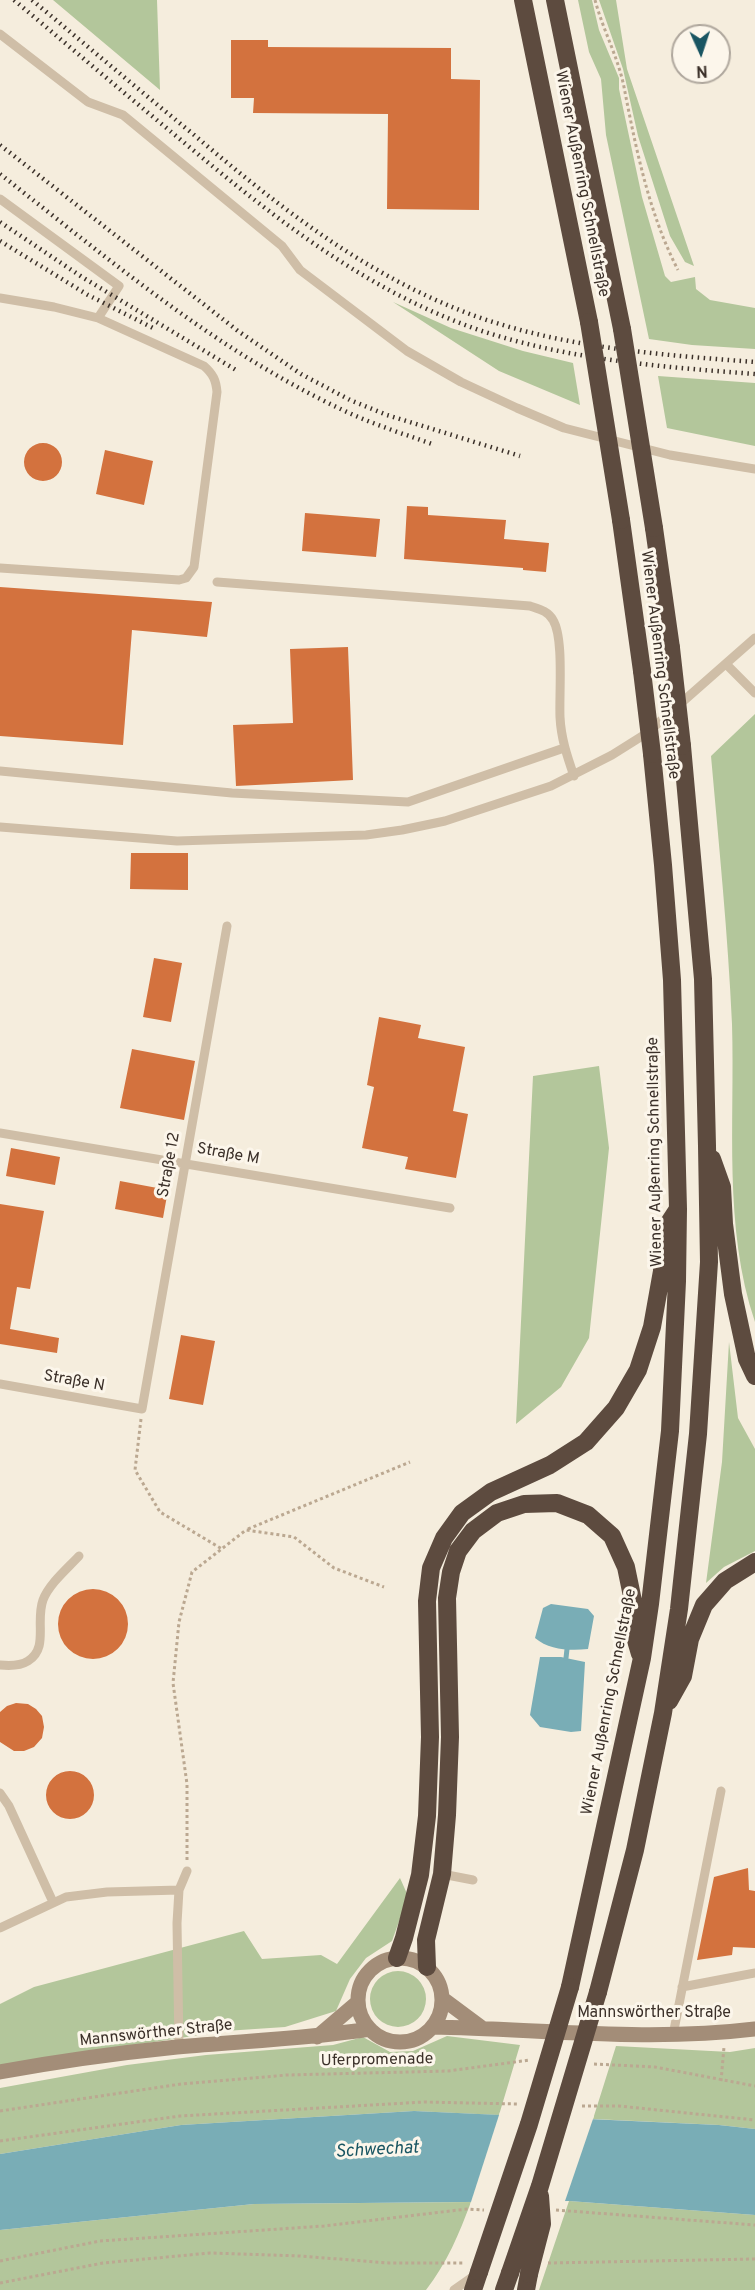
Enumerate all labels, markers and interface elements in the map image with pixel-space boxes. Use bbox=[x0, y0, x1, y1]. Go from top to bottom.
north arrow bbox=[671, 24, 731, 84]
text: N bbox=[696, 60, 708, 80]
street label: Wiener Außenring Schnellstraße bbox=[550, 69, 612, 299]
street label: Wiener Außenring Schnellstraße bbox=[635, 550, 683, 780]
street label: Wiener Außenring Schnellstraße bbox=[644, 1037, 668, 1267]
street label: Straße 12 bbox=[155, 1131, 185, 1199]
street label: Straße M bbox=[195, 1140, 261, 1170]
street label: Straße N bbox=[42, 1367, 106, 1397]
street label: Wiener Außenring Schnellstraße bbox=[579, 1587, 641, 1817]
street label: Mannswörther Straße bbox=[577, 2004, 731, 2024]
street label: Mannswörther Straße bbox=[79, 2016, 233, 2052]
street label: Uferpromenade bbox=[321, 2050, 433, 2072]
water label: Schwechat bbox=[335, 2138, 419, 2164]

